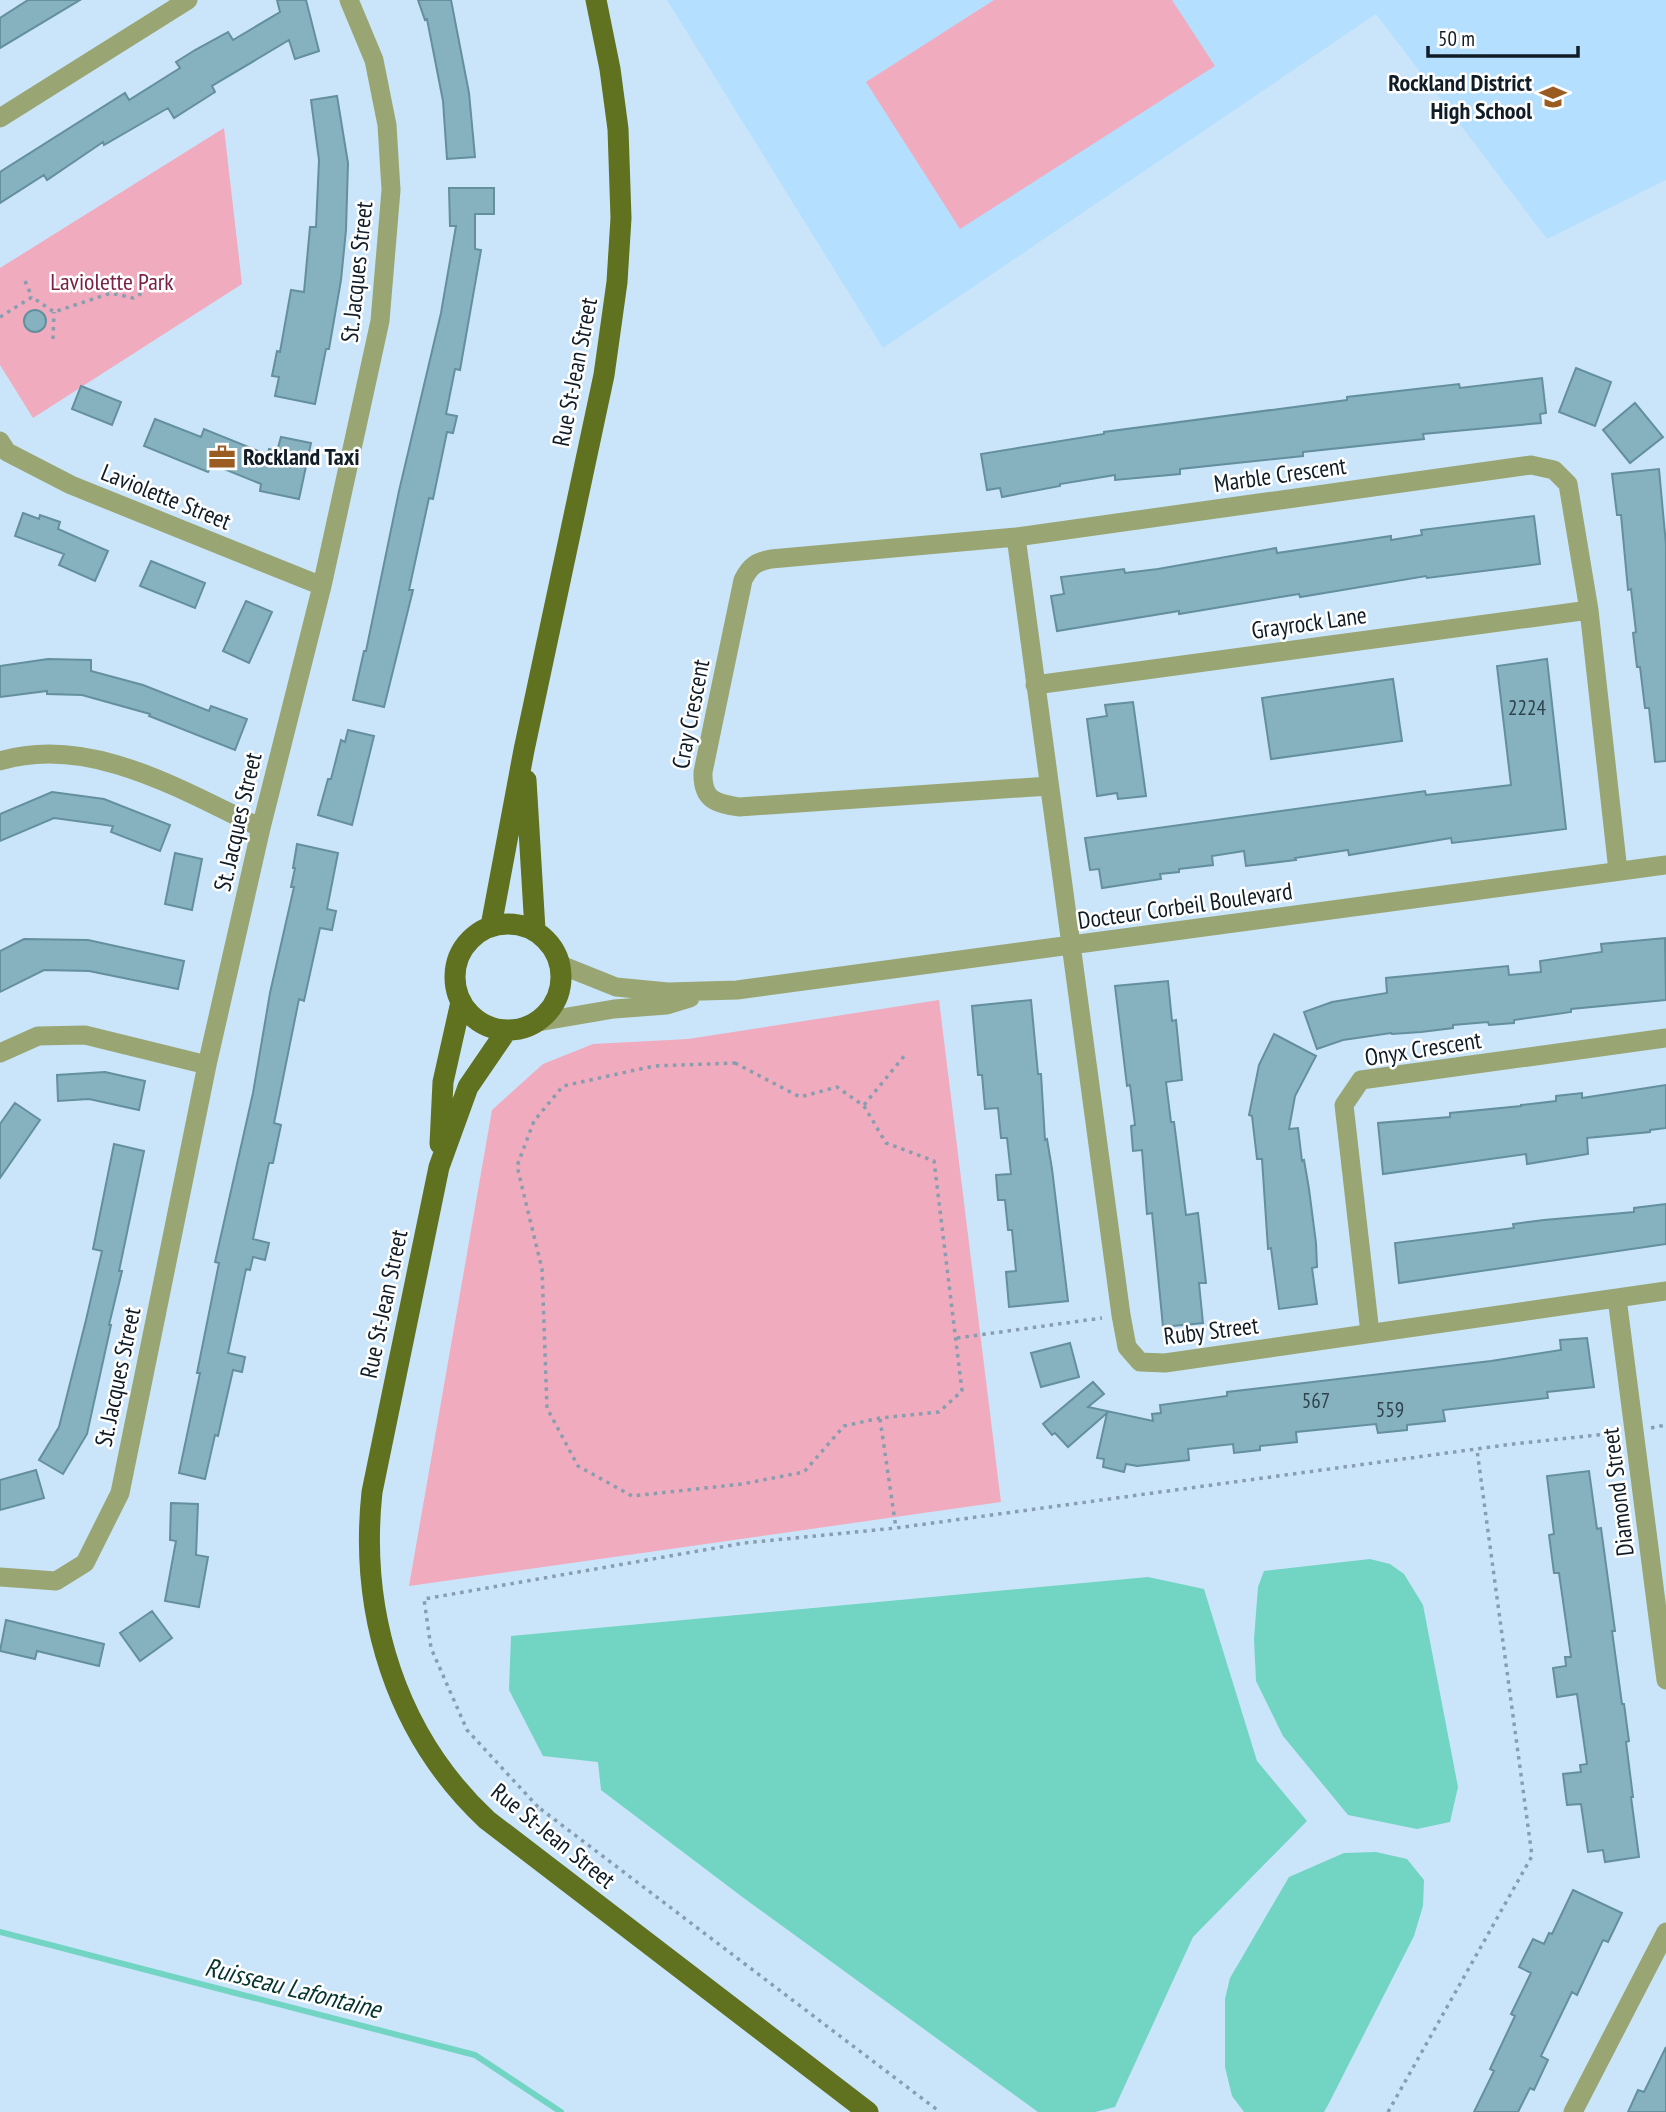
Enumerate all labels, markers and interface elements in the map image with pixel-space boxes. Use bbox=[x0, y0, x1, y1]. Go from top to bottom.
scale bar bbox=[1428, 14, 1578, 58]
text: 50 m bbox=[1438, 25, 1475, 52]
place label: Rockland District High School bbox=[1388, 67, 1532, 126]
school or university icon: Rockland District High School bbox=[1538, 82, 1568, 112]
street label: St. Jacques Street bbox=[334, 199, 379, 344]
park label: Laviolette Park bbox=[50, 266, 174, 297]
street label: Rue St-Jean Street bbox=[545, 295, 604, 449]
place label: Rockland Taxi bbox=[243, 441, 360, 472]
office icon: Rockland Taxi bbox=[207, 442, 237, 472]
street label: Marble Crescent bbox=[1212, 450, 1348, 499]
street label: Laviolette Street bbox=[97, 456, 236, 537]
street label: Grayrock Lane bbox=[1249, 599, 1369, 646]
street label: Cray Crescent bbox=[665, 656, 716, 771]
house number: 2224 bbox=[1508, 694, 1546, 721]
street label: St. Jacques Street bbox=[206, 749, 269, 894]
street label: Docteur Corbeil Boulevard bbox=[1076, 875, 1294, 936]
street label: Onyx Crescent bbox=[1363, 1024, 1484, 1073]
street label: Rue St-Jean Street bbox=[353, 1227, 414, 1381]
street label: St. Jacques Street bbox=[88, 1304, 147, 1449]
street label: Ruby Street bbox=[1162, 1309, 1260, 1352]
house number: 567 bbox=[1302, 1387, 1330, 1414]
house number: 559 bbox=[1376, 1396, 1404, 1423]
street label: Diamond Street bbox=[1594, 1426, 1641, 1558]
street label: Rue St-Jean Street bbox=[485, 1776, 622, 1895]
water label: Ruisseau Lafontaine bbox=[202, 1950, 387, 2026]

